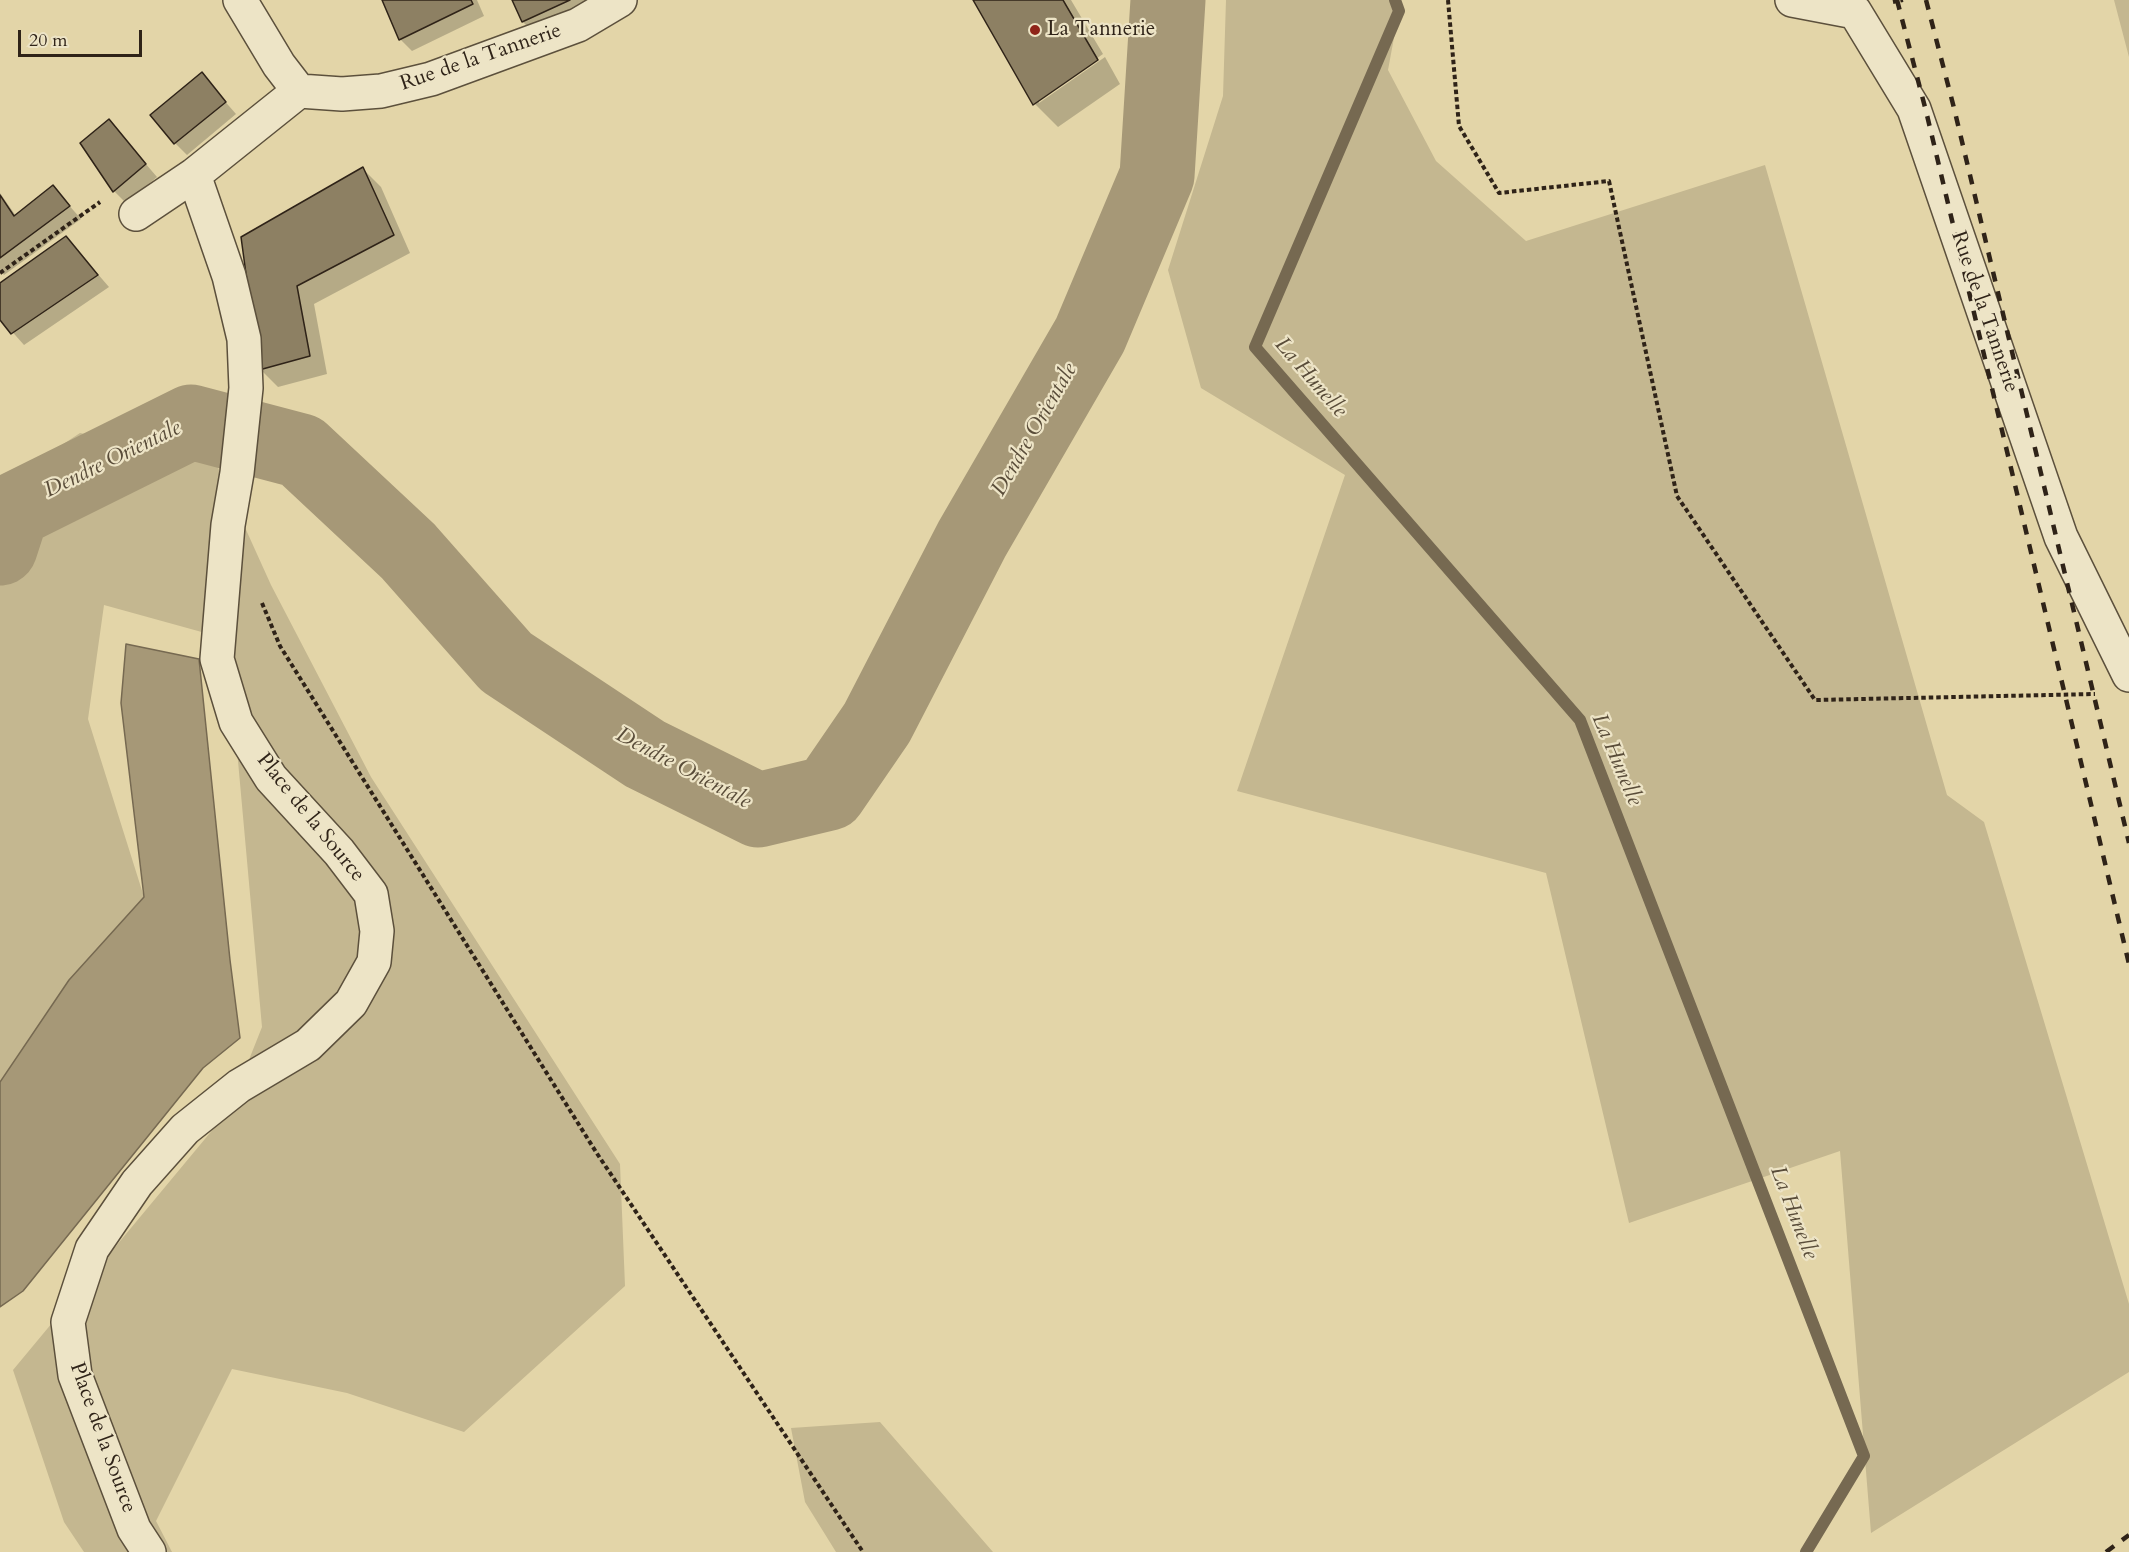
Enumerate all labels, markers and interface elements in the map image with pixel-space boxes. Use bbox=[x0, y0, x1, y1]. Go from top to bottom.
place label: La Tannerie bbox=[1047, 17, 1155, 43]
scale bar bbox=[21, 18, 146, 56]
street label: Rue de la Tannerie bbox=[397, 19, 565, 97]
marker: La Tannerie bbox=[1028, 23, 1042, 37]
text: 20 m bbox=[29, 28, 68, 53]
street label: Rue de la Tannerie bbox=[1945, 228, 2023, 396]
water label: La Hunelle bbox=[1268, 333, 1352, 423]
water label: Dendre Orientale bbox=[986, 359, 1084, 501]
water label: Dendre Orientale bbox=[40, 415, 186, 505]
water label: La Hunelle bbox=[1585, 710, 1647, 810]
water label: Dendre Orientale bbox=[611, 722, 755, 816]
street label: Place de la Source bbox=[250, 749, 370, 887]
water label: La Hunelle bbox=[1763, 1163, 1823, 1263]
street label: Place de la Source bbox=[63, 1359, 141, 1517]

